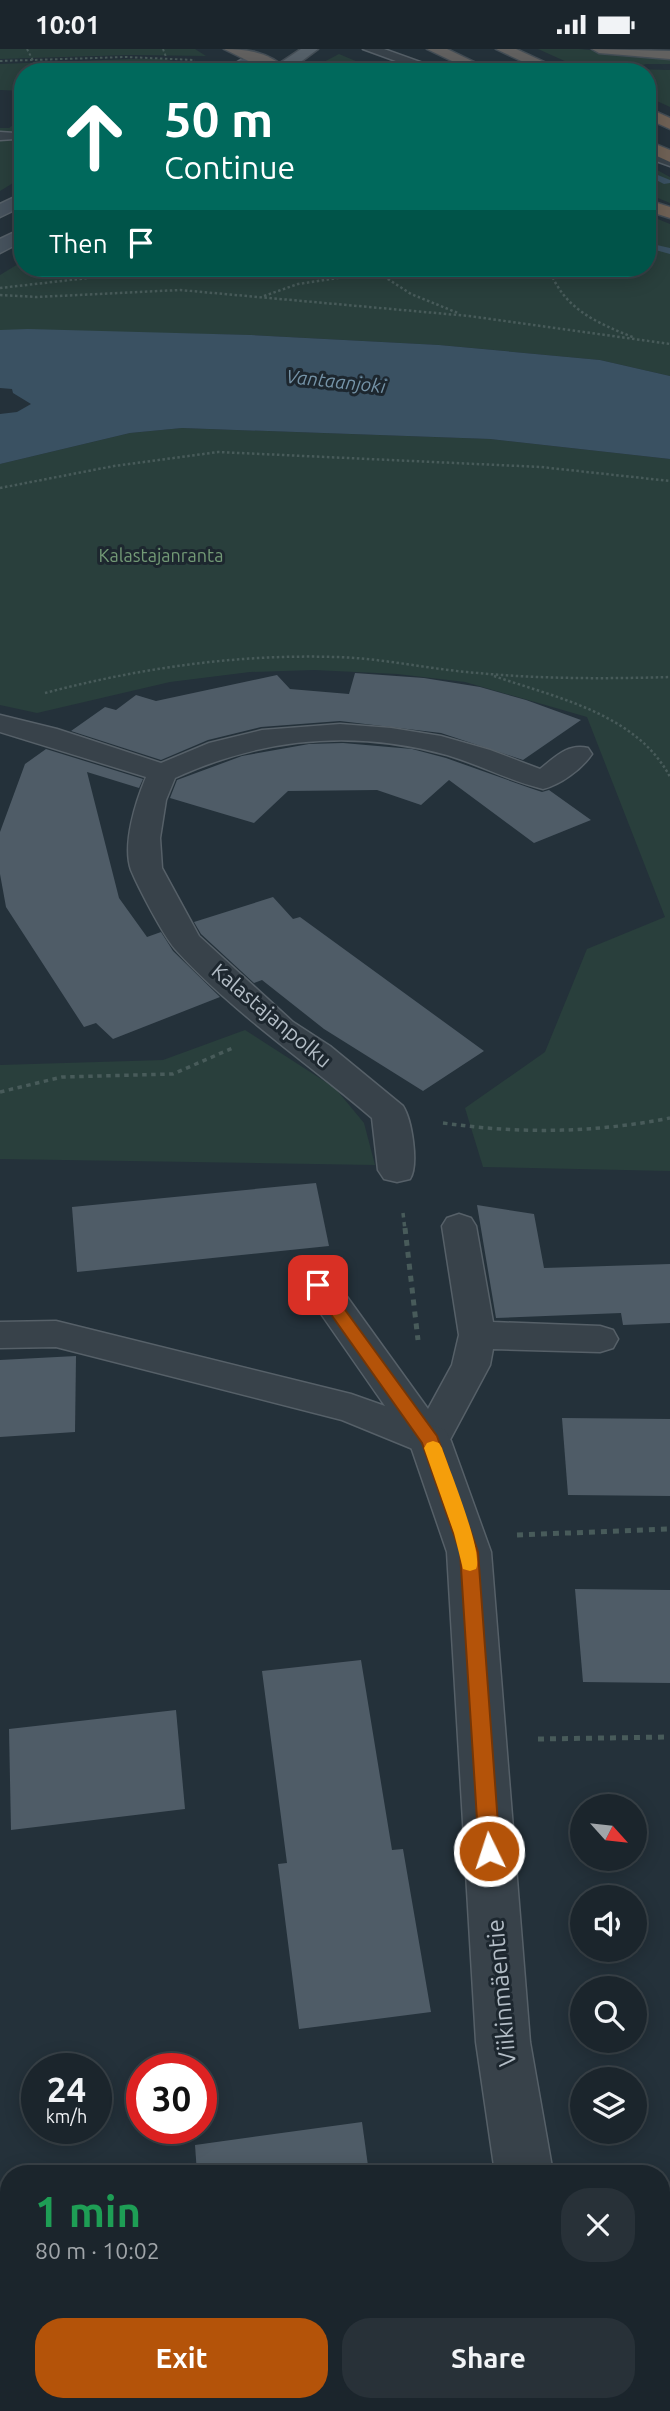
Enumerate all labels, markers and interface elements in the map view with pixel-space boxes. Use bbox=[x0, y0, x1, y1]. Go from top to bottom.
text: 10:01 bbox=[35, 10, 100, 39]
icon: ahead bbox=[49, 91, 140, 182]
text: 50 m bbox=[164, 91, 273, 146]
text: Continue bbox=[164, 149, 295, 185]
icon: arrive bbox=[122, 224, 160, 262]
text: Then bbox=[49, 229, 108, 258]
water label: Vantaanjoki bbox=[285, 365, 388, 397]
park label: Kalastajanranta bbox=[99, 545, 223, 565]
street label: Kalastajanpolku bbox=[207, 958, 337, 1072]
pin bbox=[288, 1255, 348, 1315]
icon: arrive bbox=[299, 1266, 337, 1304]
north arrow bbox=[570, 1794, 648, 1871]
map controls bbox=[570, 1794, 647, 2144]
position arrow bbox=[452, 1814, 526, 1888]
button: sound bbox=[570, 1885, 647, 1962]
street label: Viikinmäentie bbox=[481, 1918, 521, 2068]
button: search bbox=[570, 1976, 647, 2053]
speed limit sign: 30 bbox=[126, 2053, 217, 2144]
button: layers bbox=[570, 2067, 647, 2144]
text: 24 bbox=[47, 2069, 86, 2109]
text: km/h bbox=[46, 2106, 87, 2126]
text: 1 min bbox=[35, 2188, 141, 2235]
button: close bbox=[561, 2188, 635, 2262]
text: 80 m · 10:02 bbox=[35, 2238, 160, 2263]
button: Exit bbox=[35, 2318, 328, 2398]
button: Share bbox=[342, 2318, 635, 2398]

